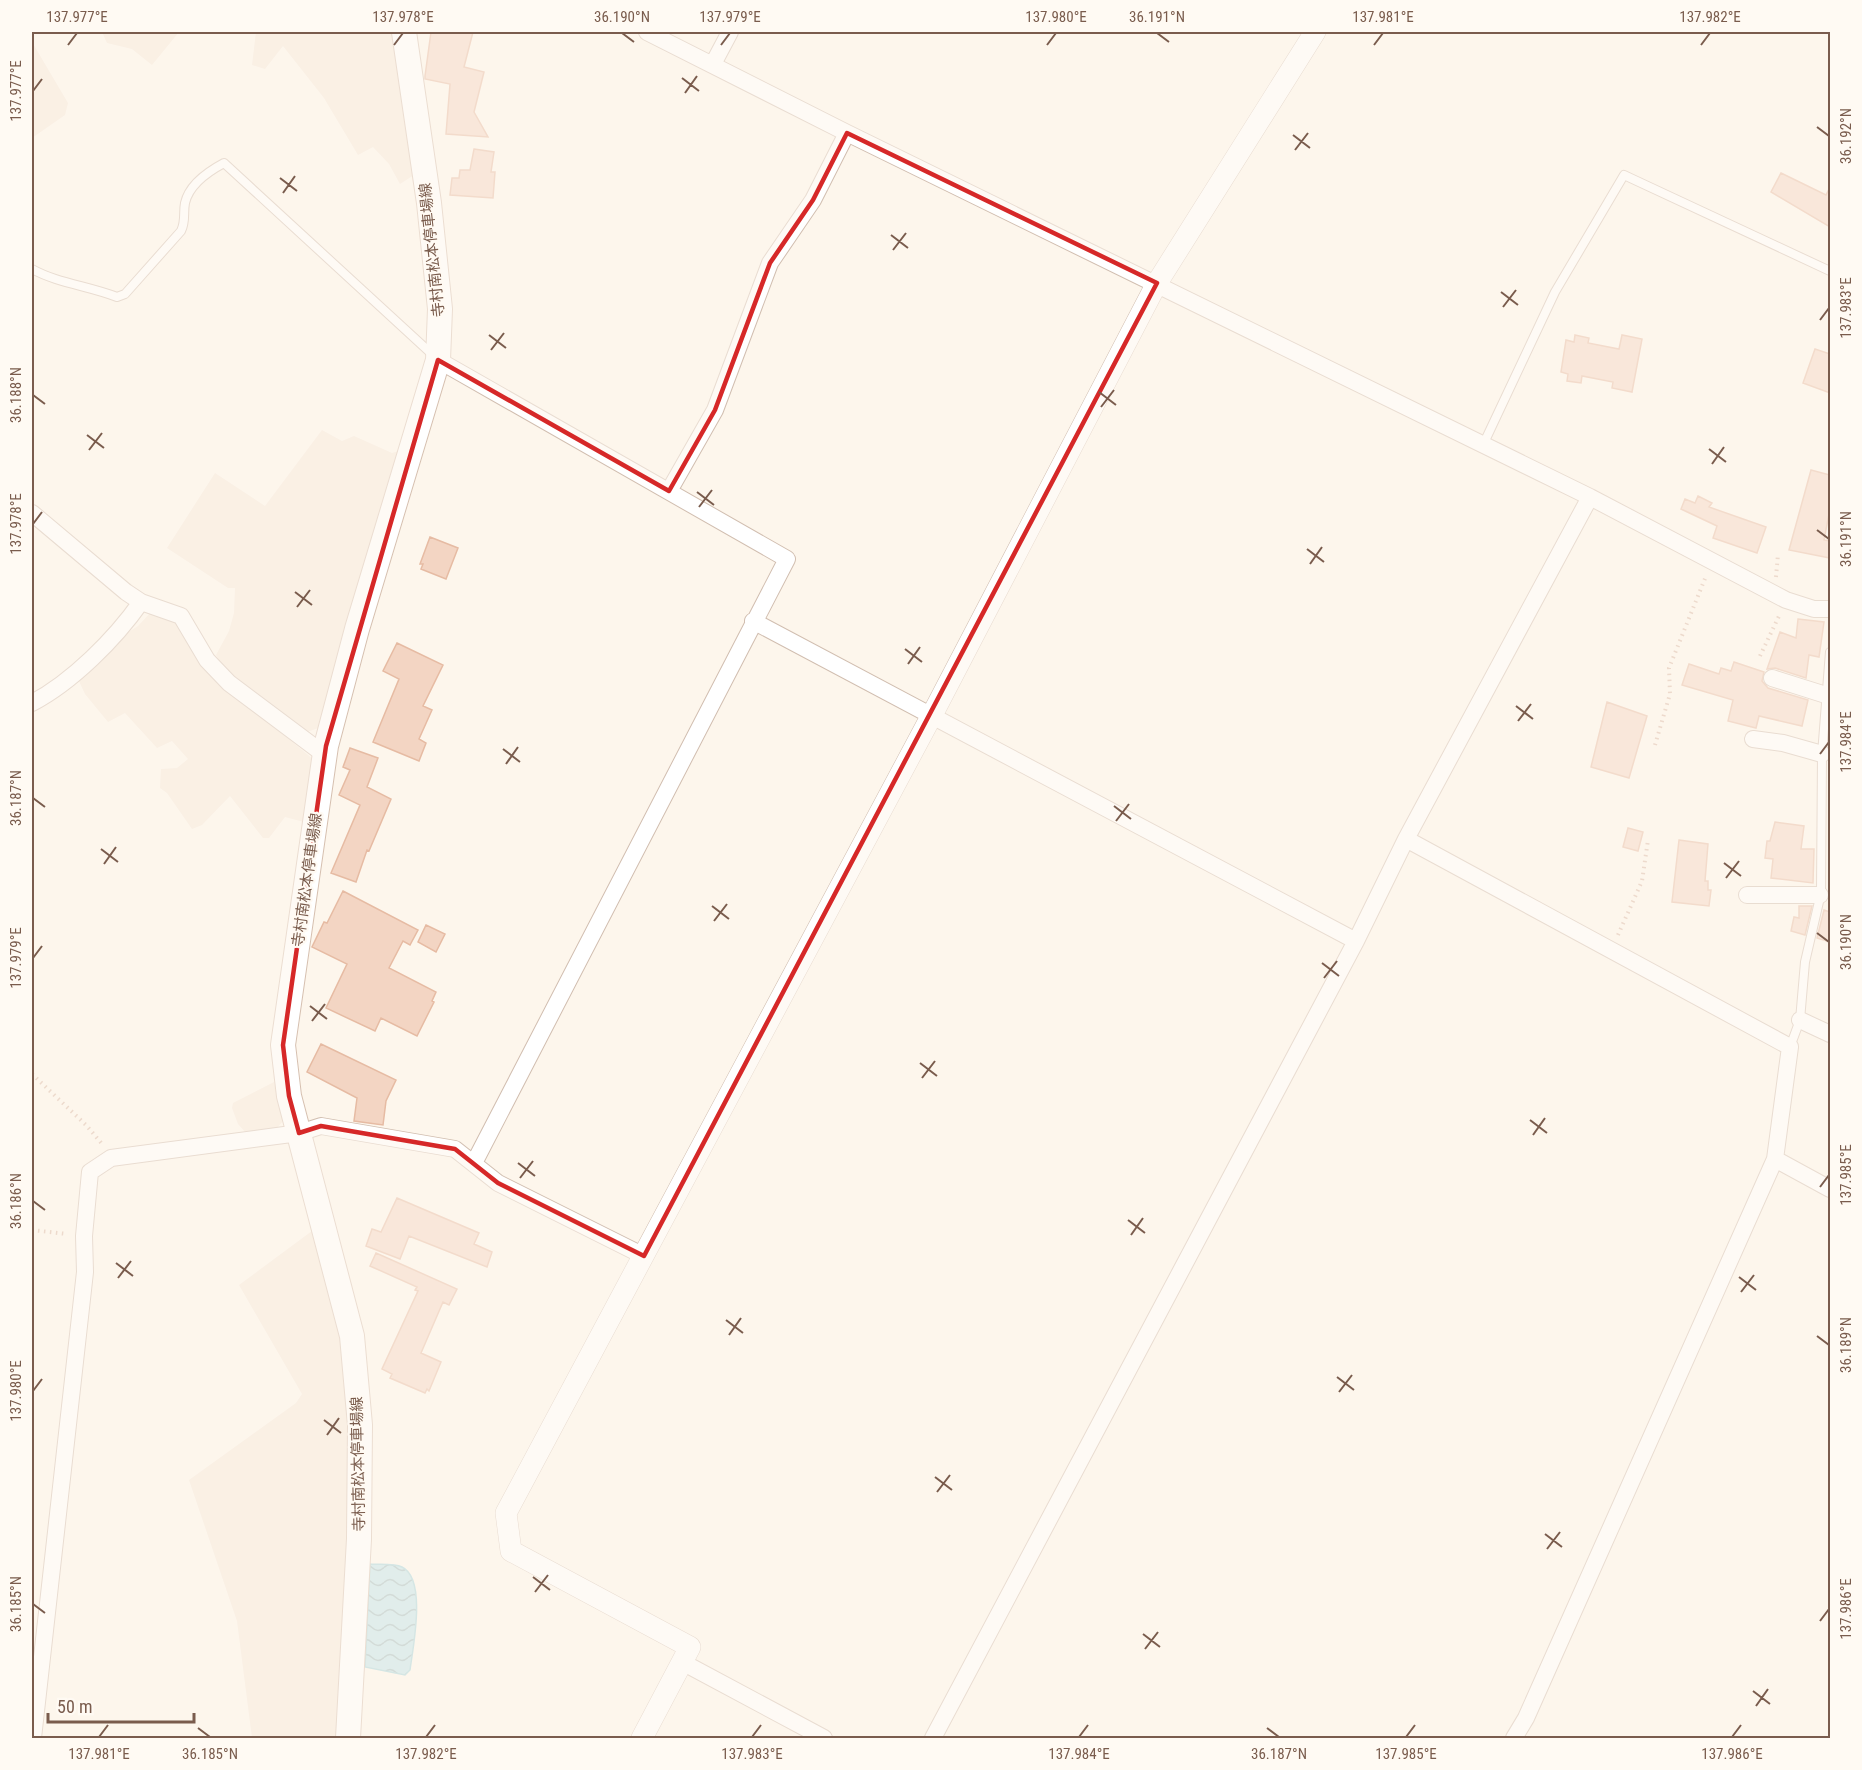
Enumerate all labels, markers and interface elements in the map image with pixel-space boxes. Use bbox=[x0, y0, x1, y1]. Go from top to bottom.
text: 137.977°E bbox=[46, 8, 108, 26]
text: 137.978°E bbox=[372, 8, 434, 26]
text: 36.190°N bbox=[594, 8, 650, 26]
text: 137.979°E bbox=[699, 8, 761, 26]
text: 137.980°E bbox=[1025, 8, 1087, 26]
text: 36.191°N bbox=[1129, 8, 1185, 26]
text: 137.981°E bbox=[1352, 8, 1414, 26]
text: 137.982°E bbox=[1679, 8, 1741, 26]
text: 137.977°E bbox=[7, 60, 25, 122]
text: 36.192°N bbox=[1837, 108, 1855, 164]
street label: 寺村南松本停車場線 bbox=[416, 182, 448, 318]
text: 137.983°E bbox=[1837, 277, 1855, 339]
text: 36.188°N bbox=[7, 367, 25, 423]
text: 137.978°E bbox=[7, 493, 25, 555]
text: 36.191°N bbox=[1837, 511, 1855, 567]
text: 137.984°E bbox=[1837, 711, 1855, 773]
text: 36.187°N bbox=[7, 770, 25, 826]
street label: 寺村南松本停車場線 bbox=[289, 812, 325, 948]
text: 36.190°N bbox=[1837, 914, 1855, 970]
text: 137.979°E bbox=[7, 927, 25, 989]
text: 137.985°E bbox=[1837, 1144, 1855, 1206]
text: 36.186°N bbox=[7, 1173, 25, 1229]
text: 36.189°N bbox=[1837, 1317, 1855, 1373]
text: 137.980°E bbox=[7, 1360, 25, 1422]
street label: 寺村南松本停車場線 bbox=[348, 1396, 368, 1532]
text: 36.185°N bbox=[7, 1576, 25, 1632]
text: 137.986°E bbox=[1837, 1578, 1855, 1640]
scale bar bbox=[48, 1686, 194, 1724]
text: 50 m bbox=[57, 1696, 92, 1717]
text: 137.981°E bbox=[68, 1745, 130, 1763]
text: 36.185°N bbox=[182, 1745, 238, 1763]
text: 137.982°E bbox=[395, 1745, 457, 1763]
text: 137.983°E bbox=[721, 1745, 783, 1763]
text: 137.984°E bbox=[1048, 1745, 1110, 1763]
text: 36.187°N bbox=[1251, 1745, 1307, 1763]
text: 137.985°E bbox=[1375, 1745, 1437, 1763]
text: 137.986°E bbox=[1701, 1745, 1763, 1763]

